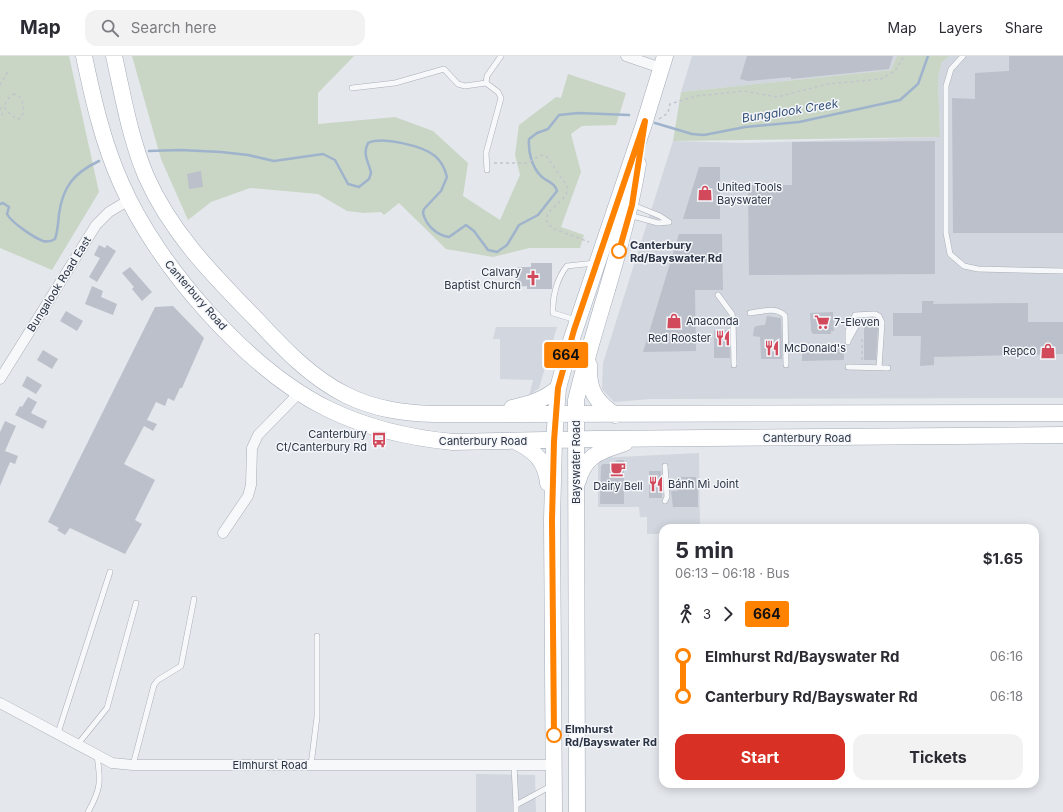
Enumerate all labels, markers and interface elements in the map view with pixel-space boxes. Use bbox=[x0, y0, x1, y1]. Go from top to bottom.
search box bbox=[85, 10, 365, 46]
text: Map bbox=[20, 16, 61, 39]
icon: search bbox=[99, 17, 121, 39]
text: Search here bbox=[131, 18, 216, 37]
text: Map bbox=[888, 19, 917, 36]
text: Layers bbox=[939, 19, 983, 36]
text: Share bbox=[1005, 19, 1043, 36]
water label: Bungalook Creek bbox=[741, 95, 840, 126]
place label: United Tools Bayswater bbox=[717, 180, 782, 207]
shop icon: United Tools Bayswater bbox=[696, 184, 714, 202]
street label: Bungalook Road East bbox=[24, 233, 94, 334]
place label: Canterbury Rd/Bayswater Rd bbox=[630, 238, 722, 265]
marker: Canterbury Rd/Bayswater Rd bbox=[611, 243, 627, 259]
street label: Canterbury Road bbox=[162, 257, 230, 333]
place label: Calvary Baptist Church bbox=[444, 265, 521, 292]
church icon: Calvary Baptist Church bbox=[524, 269, 542, 287]
shop icon: Anaconda bbox=[665, 312, 683, 330]
supermarket icon: 7-Eleven bbox=[813, 313, 831, 331]
place label: Anaconda bbox=[686, 314, 739, 328]
place label: 7-Eleven bbox=[834, 315, 880, 329]
restaurant icon: Red Rooster bbox=[714, 329, 732, 347]
place label: Red Rooster bbox=[648, 331, 711, 345]
restaurant icon: McDonald's bbox=[763, 339, 781, 357]
place label: McDonald's bbox=[784, 341, 846, 355]
line badge: 664 bbox=[543, 342, 589, 368]
shop icon: Repco bbox=[1039, 342, 1057, 360]
place label: Repco bbox=[1003, 344, 1036, 358]
text: 664 bbox=[552, 346, 580, 363]
street label: Bayswater Road bbox=[569, 420, 583, 504]
place label: Canterbury Ct/Canterbury Rd bbox=[276, 427, 367, 454]
bus stop icon: Canterbury Ct/Canterbury Rd bbox=[370, 431, 388, 449]
street label: Canterbury Road bbox=[763, 431, 851, 445]
street label: Canterbury Road bbox=[439, 434, 527, 448]
cafe icon: Dairy Bell bbox=[609, 460, 627, 478]
restaurant icon: Bánh Mì Joint bbox=[647, 475, 665, 493]
place label: Bánh Mì Joint bbox=[668, 477, 739, 491]
place label: Dairy Bell bbox=[593, 479, 643, 493]
text: 5 min bbox=[675, 537, 734, 563]
text: $1.65 bbox=[983, 549, 1023, 568]
text: 06:13 – 06:18 · Bus bbox=[675, 565, 790, 581]
icon: walk bbox=[675, 603, 697, 625]
icon: forward bbox=[717, 603, 739, 625]
text: 664 bbox=[753, 605, 781, 622]
text: 3 bbox=[703, 606, 711, 622]
text: Elmhurst Rd/Bayswater Rd bbox=[705, 647, 899, 666]
text: 06:16 bbox=[990, 648, 1023, 664]
text: Canterbury Rd/Bayswater Rd bbox=[705, 687, 918, 706]
text: 06:18 bbox=[990, 688, 1023, 704]
place label: Elmhurst Rd/Bayswater Rd bbox=[565, 722, 657, 749]
marker: Elmhurst Rd/Bayswater Rd bbox=[546, 727, 562, 743]
button: Start bbox=[675, 734, 845, 780]
button: Tickets bbox=[853, 734, 1023, 780]
street label: Elmhurst Road bbox=[232, 758, 308, 772]

